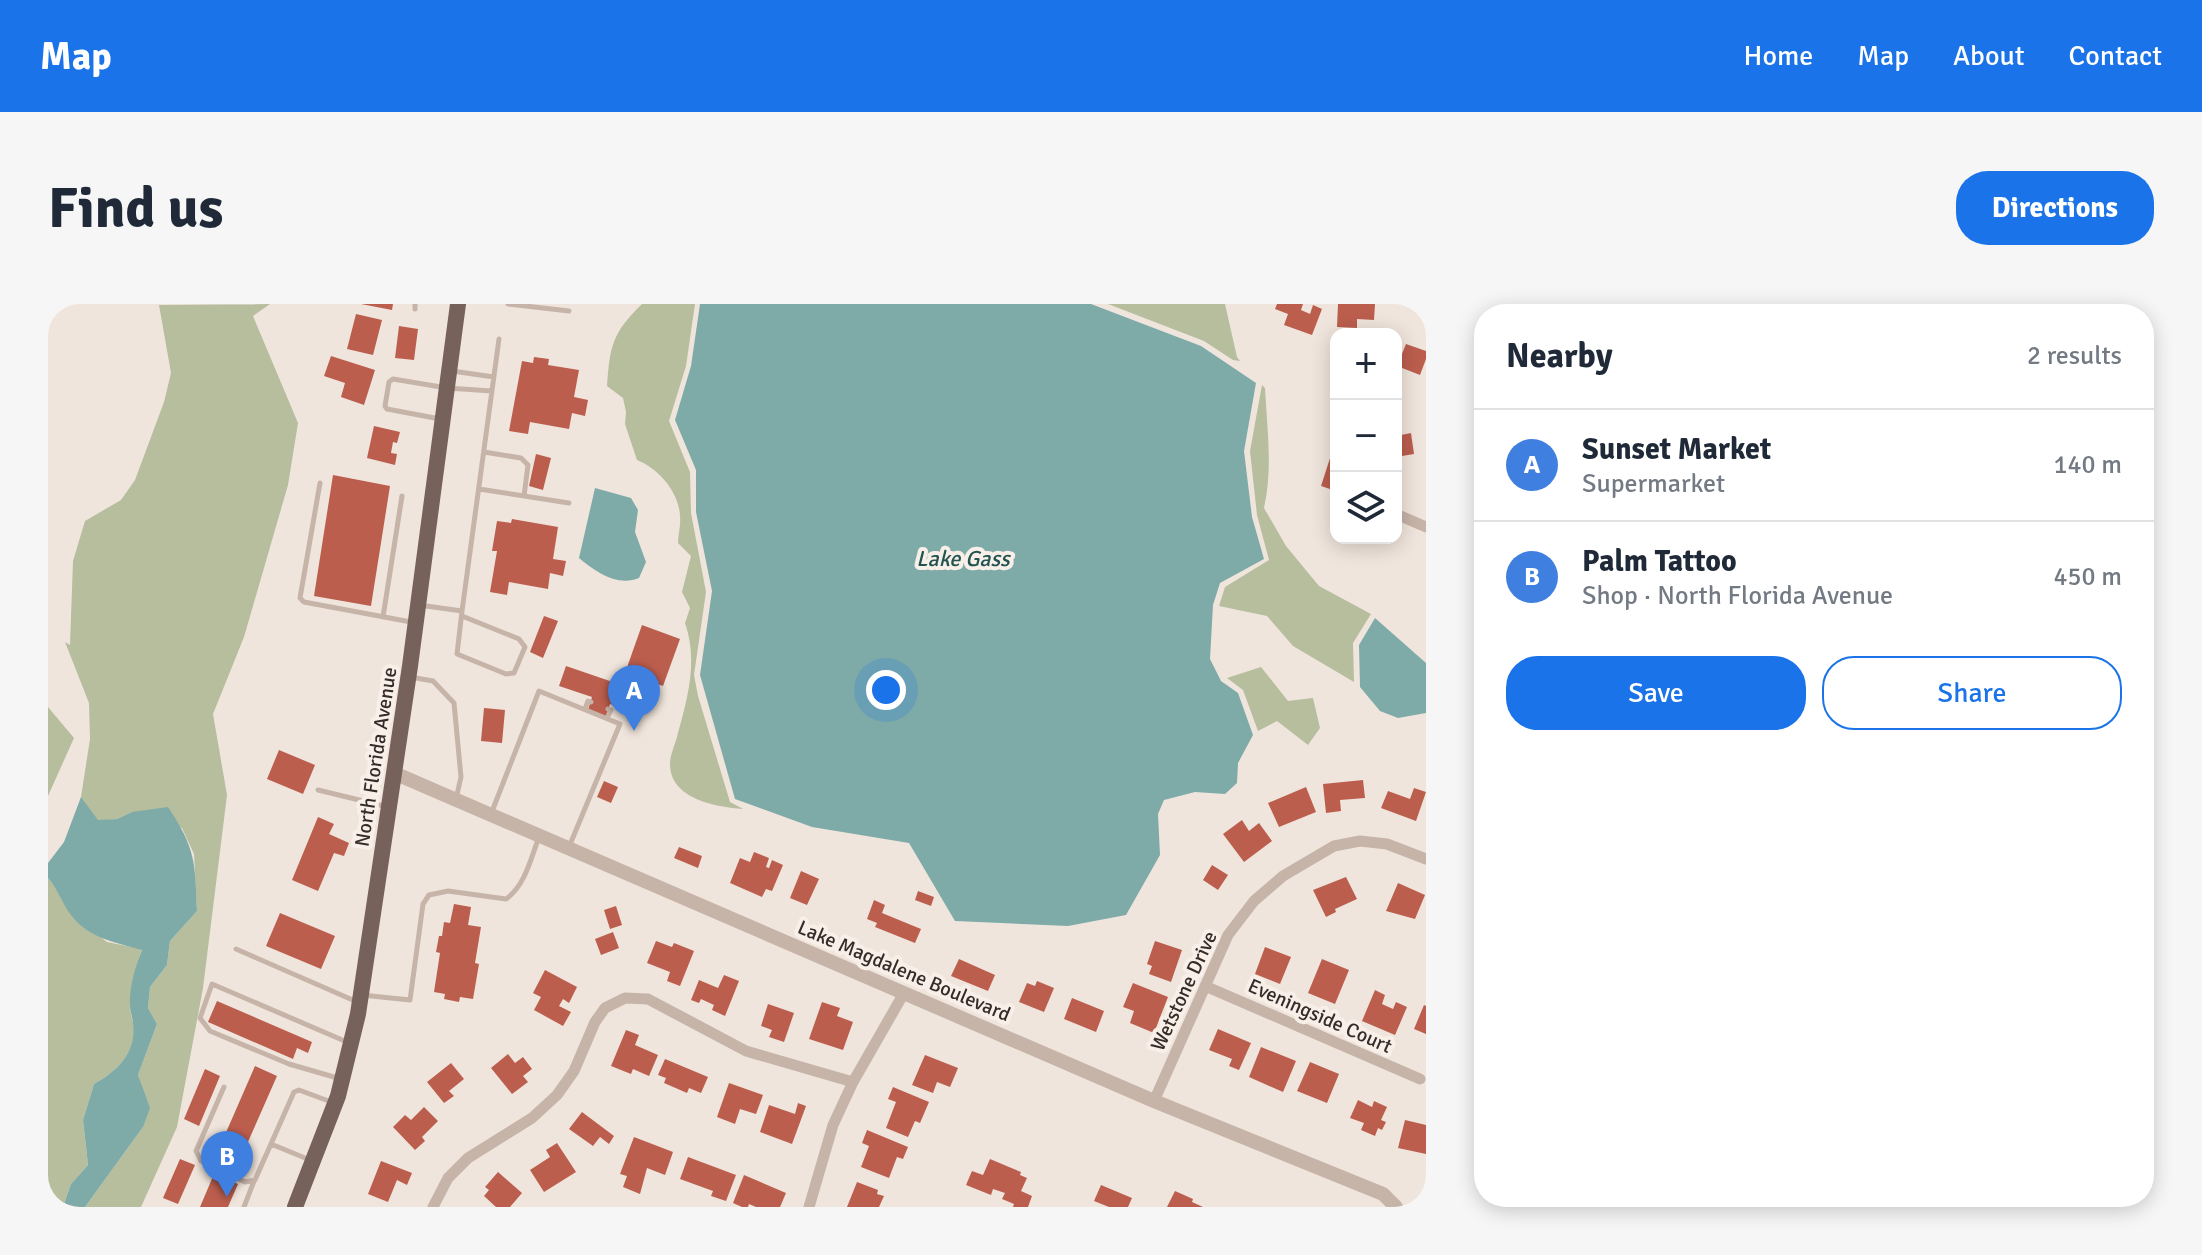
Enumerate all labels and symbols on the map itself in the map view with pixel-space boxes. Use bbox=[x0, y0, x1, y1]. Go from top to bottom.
water label: Lake Gass bbox=[916, 545, 1012, 572]
street label: North Florida Avenue bbox=[349, 665, 403, 849]
pin: A bbox=[608, 665, 660, 731]
your location bbox=[866, 670, 906, 710]
street label: Lake Magdalene Boulevard bbox=[794, 915, 1014, 1027]
street label: Wetstone Drive bbox=[1145, 927, 1223, 1055]
street label: Eveningside Court bbox=[1244, 973, 1396, 1059]
pin: B bbox=[201, 1131, 253, 1197]

